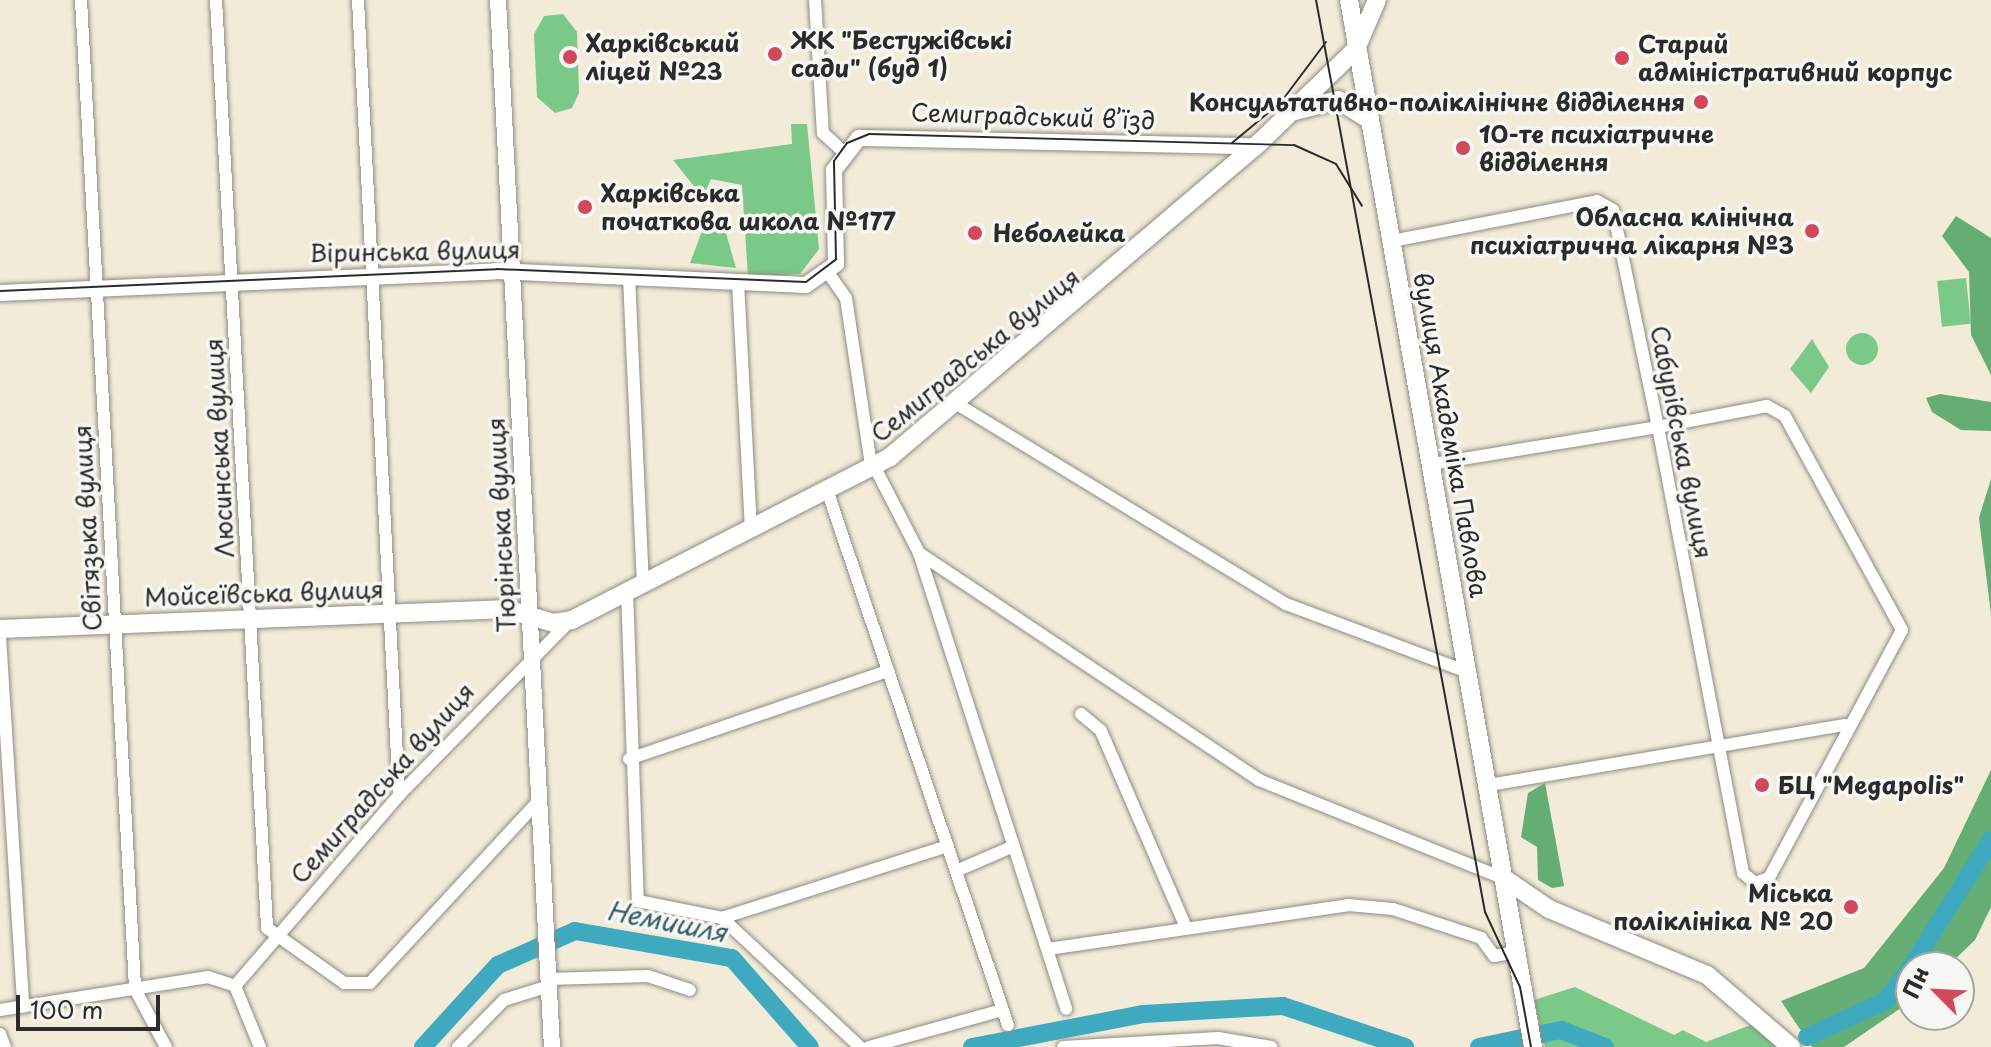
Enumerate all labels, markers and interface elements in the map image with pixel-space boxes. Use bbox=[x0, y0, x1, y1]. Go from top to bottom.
place label: ЖК "Бестужівські сади" (буд 1) bbox=[791, 26, 1013, 82]
place label: Харківський ліцей №23 bbox=[586, 29, 740, 85]
place label: Старий адміністративний корпус bbox=[1638, 30, 1954, 86]
marker: ЖК "Бестужівські сади" (буд 1) bbox=[766, 45, 784, 63]
marker: Харківський ліцей №23 bbox=[561, 48, 579, 66]
marker: Старий адміністративний корпус bbox=[1613, 49, 1631, 67]
place label: Консультативно-поліклінічне відділення bbox=[1188, 88, 1685, 116]
marker: Консультативно-поліклінічне відділення bbox=[1692, 93, 1710, 111]
street label: Семиградський в’їзд bbox=[910, 97, 1156, 135]
place label: 10-те психіатричне відділення bbox=[1479, 120, 1716, 176]
marker: 10-те психіатричне відділення bbox=[1454, 139, 1472, 157]
place label: Харківська початкова школа №177 bbox=[601, 179, 896, 235]
marker: Харківська початкова школа №177 bbox=[576, 198, 594, 216]
place label: Обласна клінічна психіатрична лікарня №3 bbox=[1468, 203, 1794, 259]
place label: Неболейка bbox=[993, 219, 1125, 247]
marker: Обласна клінічна психіатрична лікарня №3 bbox=[1801, 220, 1823, 242]
marker: Неболейка bbox=[964, 222, 986, 244]
street label: Віринська вулиця bbox=[309, 235, 521, 267]
street label: Семиградська вулиця bbox=[865, 262, 1085, 448]
street label: вулиця Академіка Павлова bbox=[1408, 270, 1494, 600]
street label: Сабурівська вулиця bbox=[1645, 323, 1719, 561]
street label: Люсинська вулиця bbox=[199, 337, 239, 559]
street label: Тюрінська вулиця bbox=[481, 416, 521, 634]
street label: Світязька вулиця bbox=[67, 424, 107, 632]
street label: Мойсеївська вулиця bbox=[143, 574, 385, 612]
street label: Семиградська вулиця bbox=[284, 676, 480, 890]
place label: БЦ "Megapolis" bbox=[1778, 771, 1965, 799]
marker: БЦ "Megapolis" bbox=[1753, 776, 1771, 794]
place label: Міська поліклініка № 20 bbox=[1612, 879, 1833, 935]
water label: Немишля bbox=[605, 894, 729, 948]
marker: Міська поліклініка № 20 bbox=[1840, 896, 1862, 918]
north arrow bbox=[1895, 951, 1975, 1031]
text: Пн bbox=[1893, 961, 1936, 1003]
scale bar bbox=[20, 979, 164, 1029]
text: 100 m bbox=[30, 991, 103, 1027]

